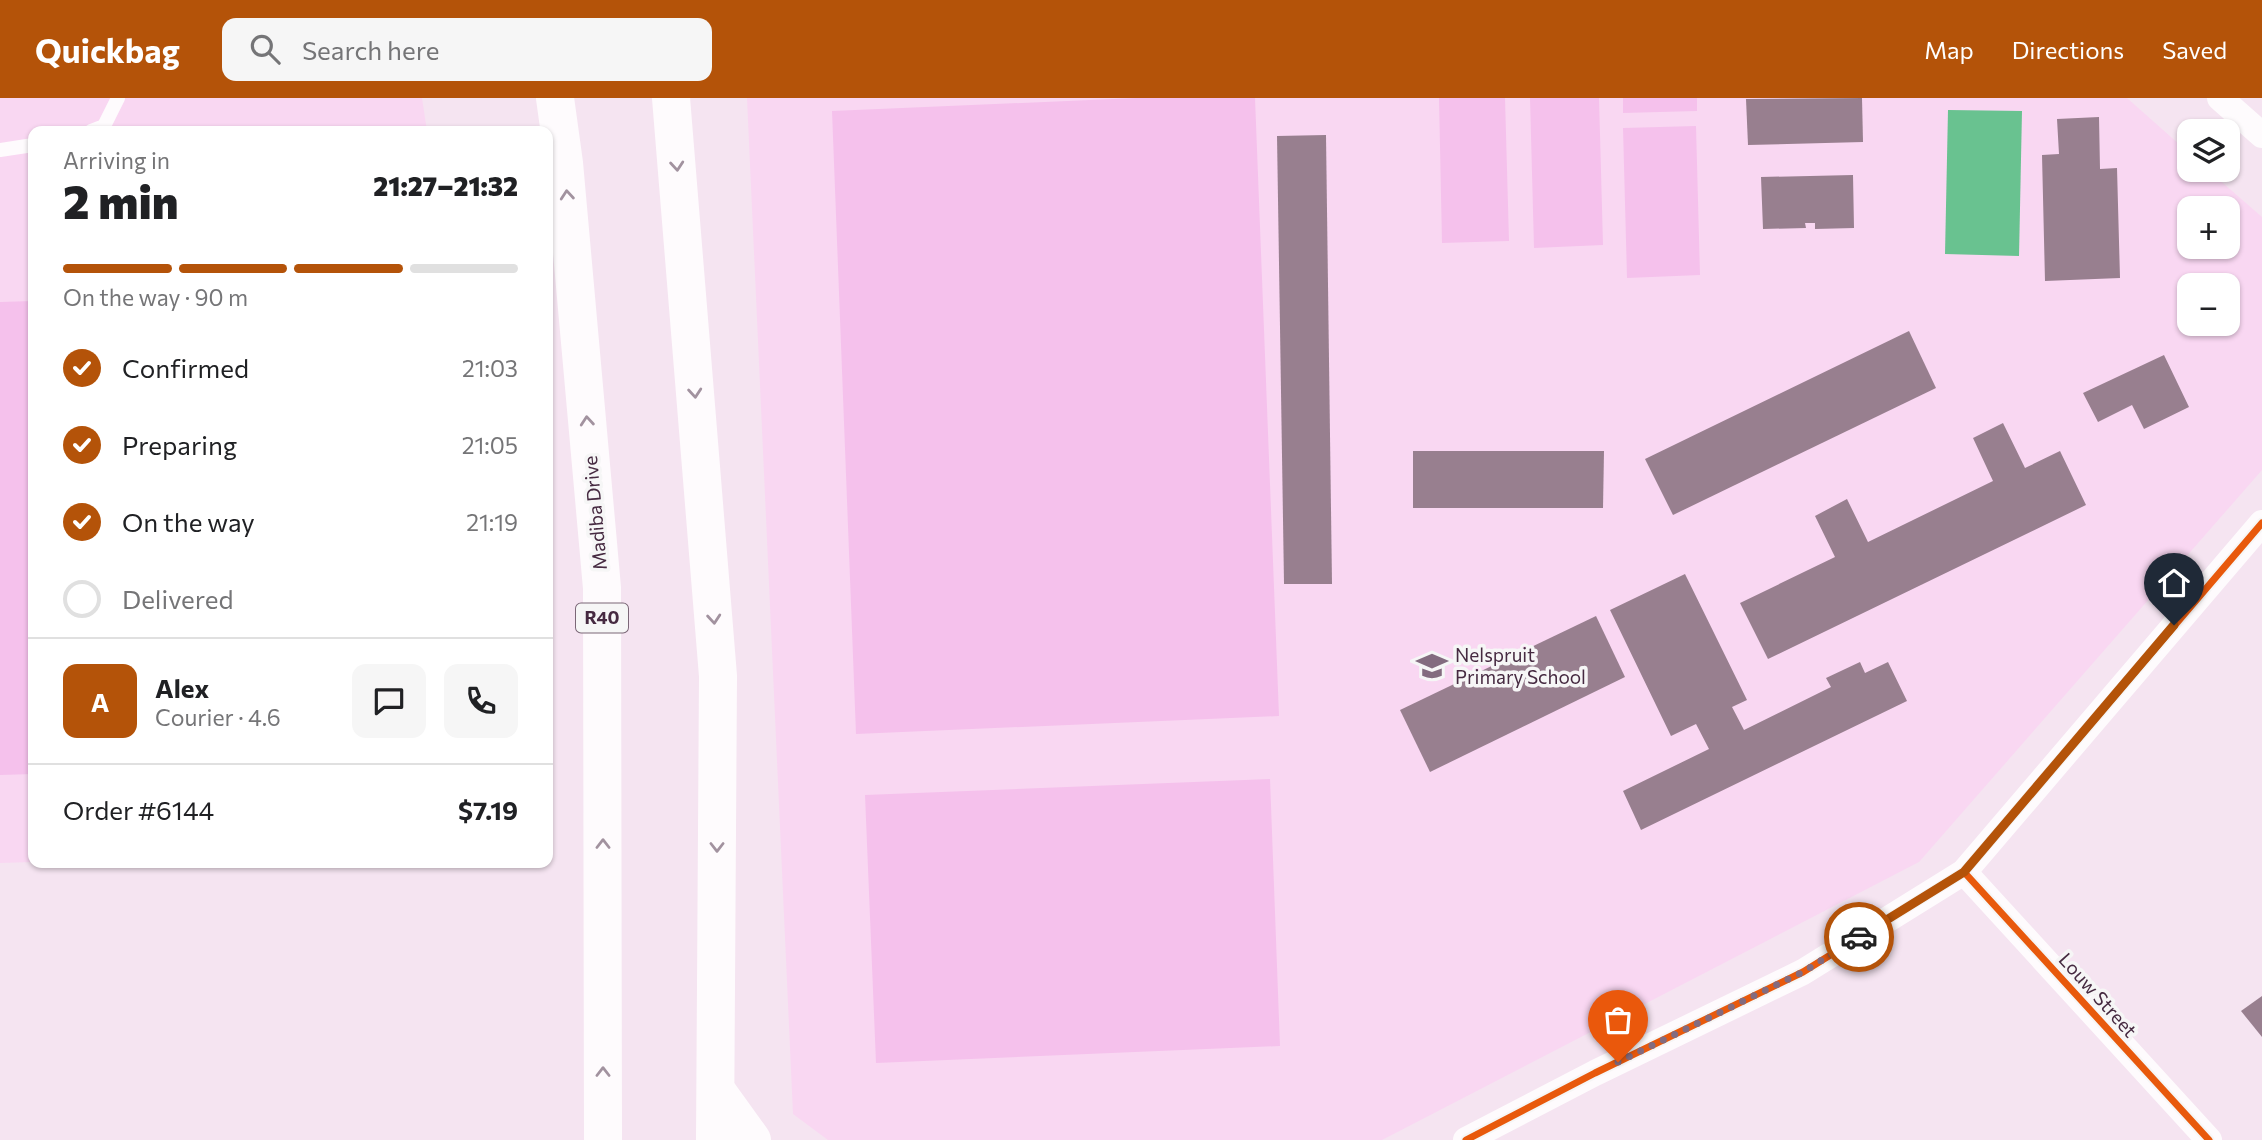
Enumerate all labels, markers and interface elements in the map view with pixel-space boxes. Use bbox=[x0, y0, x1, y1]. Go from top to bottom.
search box bbox=[222, 18, 712, 81]
text: Quickbag bbox=[35, 29, 180, 70]
icon: search bbox=[246, 30, 284, 68]
text: Search here bbox=[302, 34, 439, 65]
text: Map bbox=[1924, 35, 1974, 64]
text: Directions bbox=[2012, 35, 2124, 64]
text: Saved bbox=[2162, 35, 2227, 64]
map controls bbox=[2177, 119, 2240, 336]
button: layers bbox=[2177, 119, 2240, 182]
text: Arriving in bbox=[63, 146, 170, 174]
one-way arrow bbox=[669, 161, 684, 172]
text: 21:27–21:32 bbox=[373, 170, 518, 201]
text: 2 min bbox=[63, 172, 179, 228]
one-way arrow bbox=[560, 189, 575, 200]
button: + bbox=[2177, 196, 2240, 259]
button: − bbox=[2177, 273, 2240, 336]
text: On the way · 90 m bbox=[63, 283, 248, 311]
icon: check bbox=[63, 349, 101, 387]
text: Confirmed bbox=[122, 352, 249, 383]
text: 21:03 bbox=[462, 354, 518, 382]
one-way arrow bbox=[687, 388, 702, 399]
one-way arrow bbox=[580, 416, 595, 427]
icon: check bbox=[63, 426, 101, 464]
text: Preparing bbox=[122, 429, 237, 460]
text: 21:05 bbox=[462, 431, 518, 459]
street label: Madiba Drive bbox=[578, 455, 611, 571]
icon: check bbox=[63, 503, 101, 541]
text: On the way bbox=[122, 506, 255, 537]
text: 21:19 bbox=[466, 508, 518, 536]
pin bbox=[2144, 553, 2204, 625]
icon: home bbox=[2155, 564, 2193, 602]
text: Delivered bbox=[122, 583, 233, 614]
road number: R40 bbox=[576, 604, 628, 632]
one-way arrow bbox=[706, 614, 721, 625]
place label: Nelspruit Primary School bbox=[1455, 643, 1586, 688]
school or university icon: Nelspruit Primary School bbox=[1415, 649, 1449, 683]
button: chat bbox=[352, 664, 426, 738]
button: phone bbox=[444, 664, 518, 738]
text: Alex bbox=[155, 672, 209, 703]
text: A bbox=[91, 686, 109, 717]
text: Courier · 4.6 bbox=[155, 703, 281, 731]
text: Order #6144 bbox=[63, 794, 214, 825]
text: $7.19 bbox=[458, 794, 518, 825]
one-way arrow bbox=[595, 839, 611, 849]
one-way arrow bbox=[709, 842, 725, 853]
courier bbox=[1824, 902, 1894, 972]
icon: car bbox=[1840, 918, 1878, 956]
street label: Louw Street bbox=[2055, 948, 2142, 1042]
pin bbox=[1588, 990, 1648, 1062]
icon: bag bbox=[1599, 1001, 1637, 1039]
one-way arrow bbox=[596, 1066, 611, 1077]

